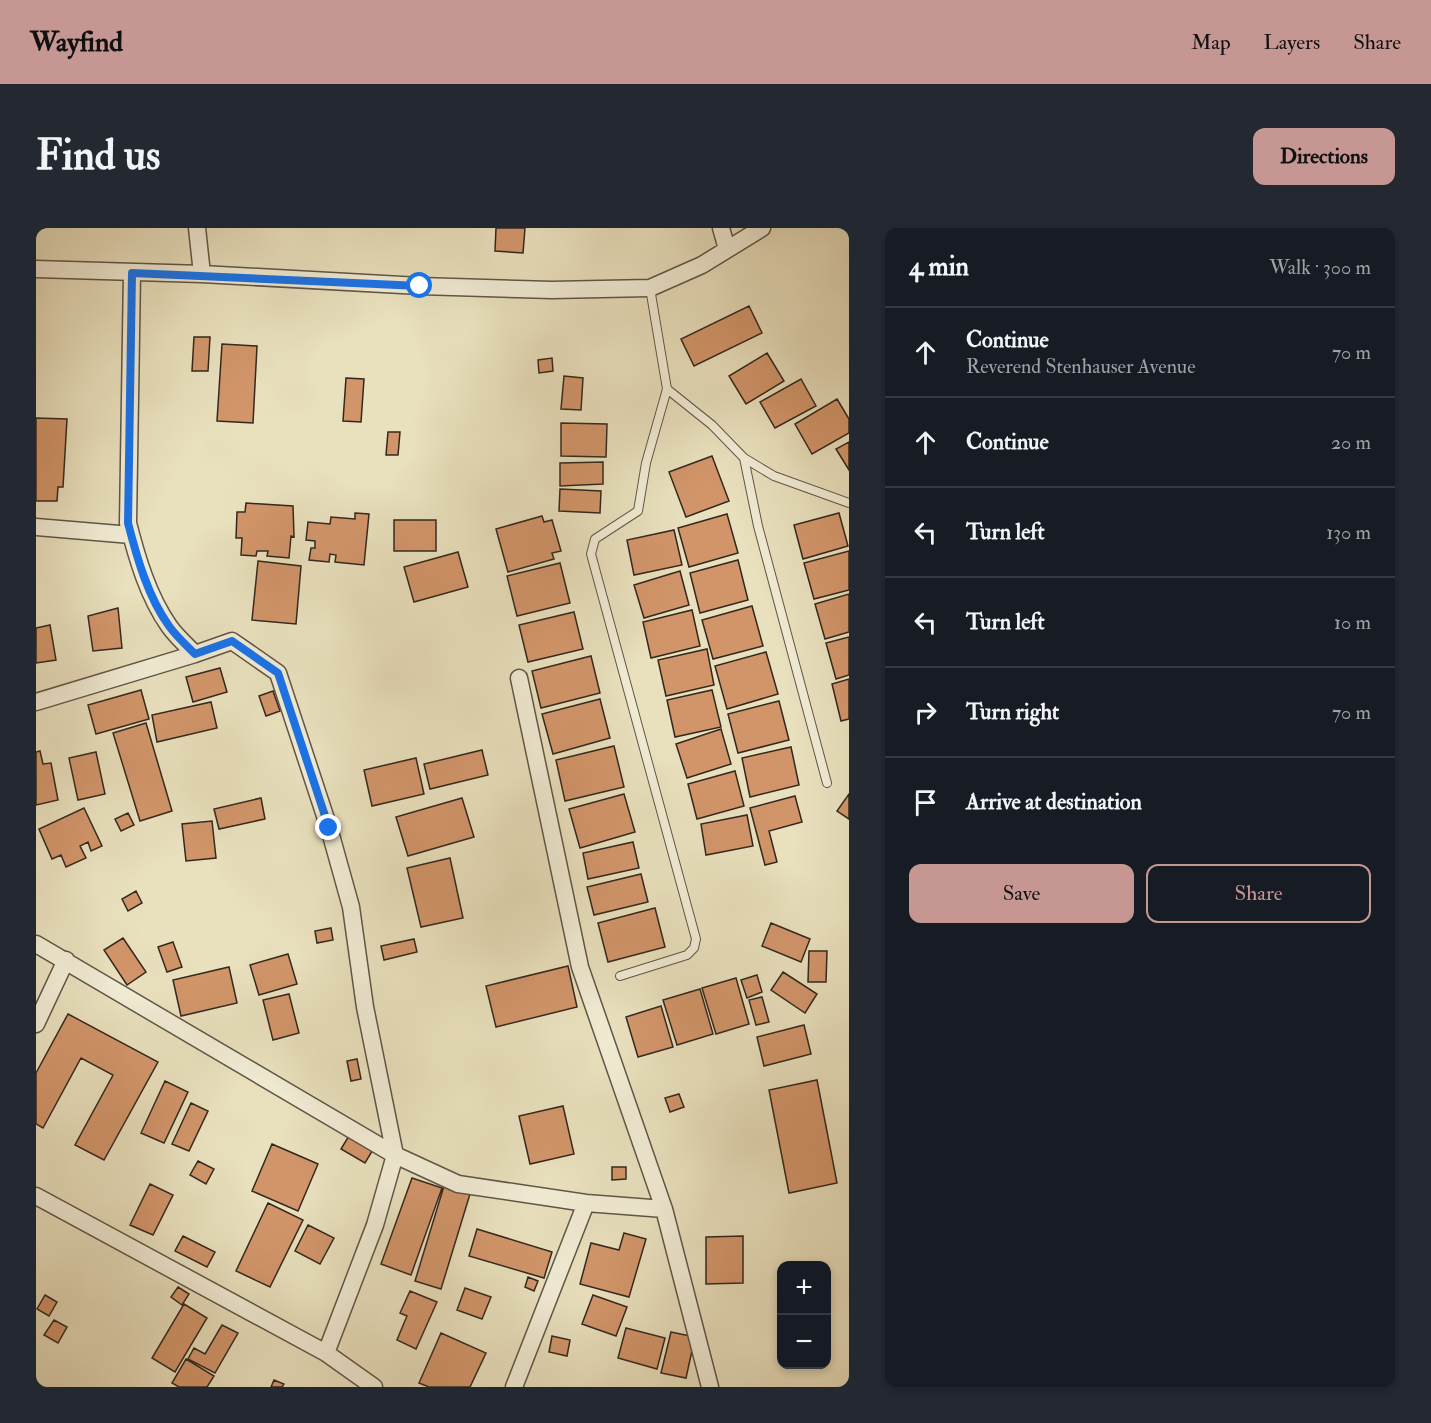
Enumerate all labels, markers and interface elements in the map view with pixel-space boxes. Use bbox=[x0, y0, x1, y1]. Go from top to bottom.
text: Wayfind bbox=[30, 25, 123, 60]
text: Map bbox=[1191, 29, 1231, 56]
text: Layers bbox=[1264, 29, 1320, 56]
text: Share bbox=[1353, 29, 1401, 56]
button: Directions bbox=[1253, 128, 1395, 185]
text: Find us bbox=[36, 130, 160, 182]
text: 4 min bbox=[909, 251, 969, 283]
text: Walk · 300 m bbox=[1269, 255, 1371, 280]
route start bbox=[406, 272, 432, 298]
text: Continue bbox=[966, 326, 1049, 354]
icon: ahead bbox=[909, 336, 942, 369]
text: 70 m bbox=[1332, 340, 1371, 365]
text: Reverend Stenhauser Avenue bbox=[966, 354, 1196, 379]
icon: ahead bbox=[909, 426, 942, 459]
text: Continue bbox=[966, 428, 1049, 456]
text: 20 m bbox=[1331, 430, 1371, 455]
icon: left bbox=[909, 516, 942, 549]
text: Turn left bbox=[966, 518, 1045, 546]
text: 130 m bbox=[1326, 520, 1371, 545]
icon: left bbox=[909, 606, 942, 639]
text: Turn left bbox=[966, 608, 1045, 636]
text: 10 m bbox=[1334, 610, 1371, 635]
icon: right bbox=[909, 696, 942, 729]
text: Turn right bbox=[966, 698, 1059, 726]
text: 70 m bbox=[1332, 700, 1371, 725]
icon: arrive bbox=[909, 786, 942, 819]
text: Arrive at destination bbox=[966, 788, 1142, 816]
route end bbox=[315, 814, 341, 840]
button: Save bbox=[909, 864, 1134, 923]
button: Share bbox=[1146, 864, 1371, 923]
map controls bbox=[777, 1261, 831, 1369]
button: + bbox=[777, 1261, 831, 1315]
button: − bbox=[777, 1315, 831, 1369]

